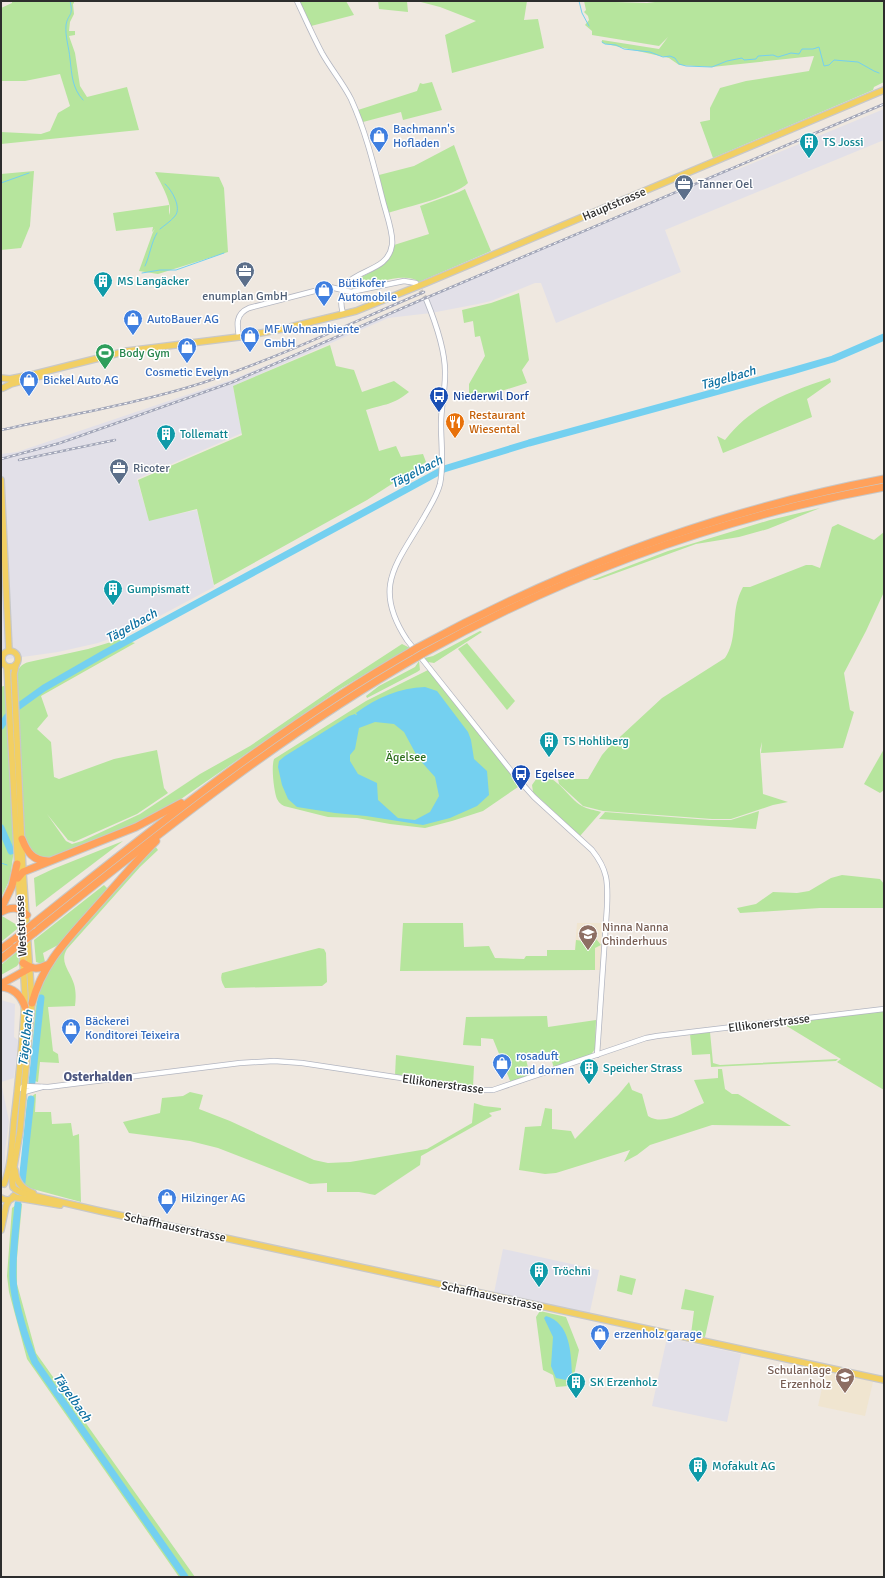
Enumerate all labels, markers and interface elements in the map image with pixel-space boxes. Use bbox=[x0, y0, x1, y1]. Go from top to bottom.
place label: Bachmann's Hofladen bbox=[393, 122, 455, 151]
shop icon: Bachmann's Hofladen bbox=[368, 125, 390, 153]
building icon: TS Jossi bbox=[798, 131, 820, 159]
place label: TS Jossi bbox=[823, 135, 864, 150]
office icon: Tanner Oel bbox=[673, 173, 695, 201]
place label: Tanner Oel bbox=[698, 177, 753, 192]
street label: Hauptstrasse bbox=[580, 184, 648, 225]
office icon: enumplan GmbH bbox=[234, 260, 256, 288]
building icon: MS Langäcker bbox=[92, 270, 114, 298]
place label: MS Langäcker bbox=[117, 274, 190, 289]
place label: Bütikofer Automobile bbox=[338, 276, 397, 305]
shop icon: Bütikofer Automobile bbox=[313, 279, 335, 307]
place label: enumplan GmbH bbox=[202, 289, 288, 304]
shop icon: AutoBauer AG bbox=[122, 308, 144, 336]
place label: AutoBauer AG bbox=[147, 312, 219, 327]
place label: MF Wohnambiente GmbH bbox=[264, 322, 360, 351]
shop icon: MF Wohnambiente GmbH bbox=[239, 325, 261, 353]
shop icon: Cosmetic Evelyn bbox=[176, 336, 198, 364]
sports icon: Body Gym bbox=[94, 342, 116, 370]
place label: Body Gym bbox=[119, 346, 170, 361]
water label: Tägelbach bbox=[699, 362, 758, 393]
place label: Cosmetic Evelyn bbox=[145, 365, 229, 380]
shop icon: Bickel Auto AG bbox=[18, 369, 40, 397]
place label: Bickel Auto AG bbox=[43, 373, 119, 388]
bus stop icon: Niederwil Dorf bbox=[428, 385, 450, 413]
place label: Niederwil Dorf bbox=[453, 389, 529, 404]
place label: Restaurant Wiesental bbox=[469, 408, 525, 437]
restaurant icon: Restaurant Wiesental bbox=[444, 411, 466, 439]
building icon: Tollematt bbox=[155, 423, 177, 451]
place label: Tollematt bbox=[180, 427, 228, 442]
water label: Tägelbach bbox=[388, 452, 446, 492]
office icon: Ricoter bbox=[108, 457, 130, 485]
place label: Ricoter bbox=[133, 461, 170, 476]
building icon: Gumpismatt bbox=[102, 578, 124, 606]
place label: Gumpismatt bbox=[127, 582, 190, 597]
water label: Tägelbach bbox=[103, 605, 161, 647]
building icon: TS Hohliberg bbox=[538, 730, 560, 758]
place label: TS Hohliberg bbox=[563, 734, 629, 749]
park label: Ägelsee bbox=[386, 750, 426, 765]
bus stop icon: Egelsee bbox=[510, 763, 532, 791]
place label: Egelsee bbox=[535, 767, 575, 782]
street label: Weststrasse bbox=[12, 895, 31, 957]
place label: Ninna Nanna Chinderhuus bbox=[602, 920, 669, 949]
school or university icon: Ninna Nanna Chinderhuus bbox=[577, 923, 599, 951]
water label: Tägelbach bbox=[15, 1008, 37, 1067]
street label: Ellikonerstrasse bbox=[727, 1011, 811, 1036]
place label: Bäckerei Konditorei Teixeira bbox=[85, 1014, 180, 1043]
shop icon: Bäckerei Konditorei Teixeira bbox=[60, 1017, 82, 1045]
place label: rosaduft und dornen bbox=[516, 1049, 574, 1078]
shop icon: rosaduft und dornen bbox=[491, 1052, 513, 1080]
building icon: Speicher Strass bbox=[578, 1057, 600, 1085]
place label: Speicher Strass bbox=[603, 1061, 682, 1076]
district label: Osterhalden bbox=[63, 1069, 133, 1085]
street label: Ellikonerstrasse bbox=[401, 1071, 485, 1098]
shop icon: Hilzinger AG bbox=[156, 1187, 178, 1215]
place label: Hilzinger AG bbox=[181, 1191, 246, 1206]
street label: Schaffhauserstrasse bbox=[123, 1209, 227, 1246]
building icon: Tröchni bbox=[528, 1260, 550, 1288]
place label: Tröchni bbox=[553, 1264, 591, 1279]
street label: Schaffhauserstrasse bbox=[440, 1278, 544, 1315]
shop icon: erzenholz garage bbox=[589, 1323, 611, 1351]
place label: erzenholz garage bbox=[614, 1327, 702, 1342]
place label: Schulanlage Erzenholz bbox=[767, 1363, 831, 1392]
school or university icon: Schulanlage Erzenholz bbox=[834, 1366, 856, 1394]
water label: Tägelbach bbox=[49, 1370, 95, 1426]
building icon: SK Erzenholz bbox=[565, 1371, 587, 1399]
place label: SK Erzenholz bbox=[590, 1375, 657, 1390]
building icon: Mofakult AG bbox=[687, 1455, 709, 1483]
place label: Mofakult AG bbox=[712, 1459, 775, 1474]

